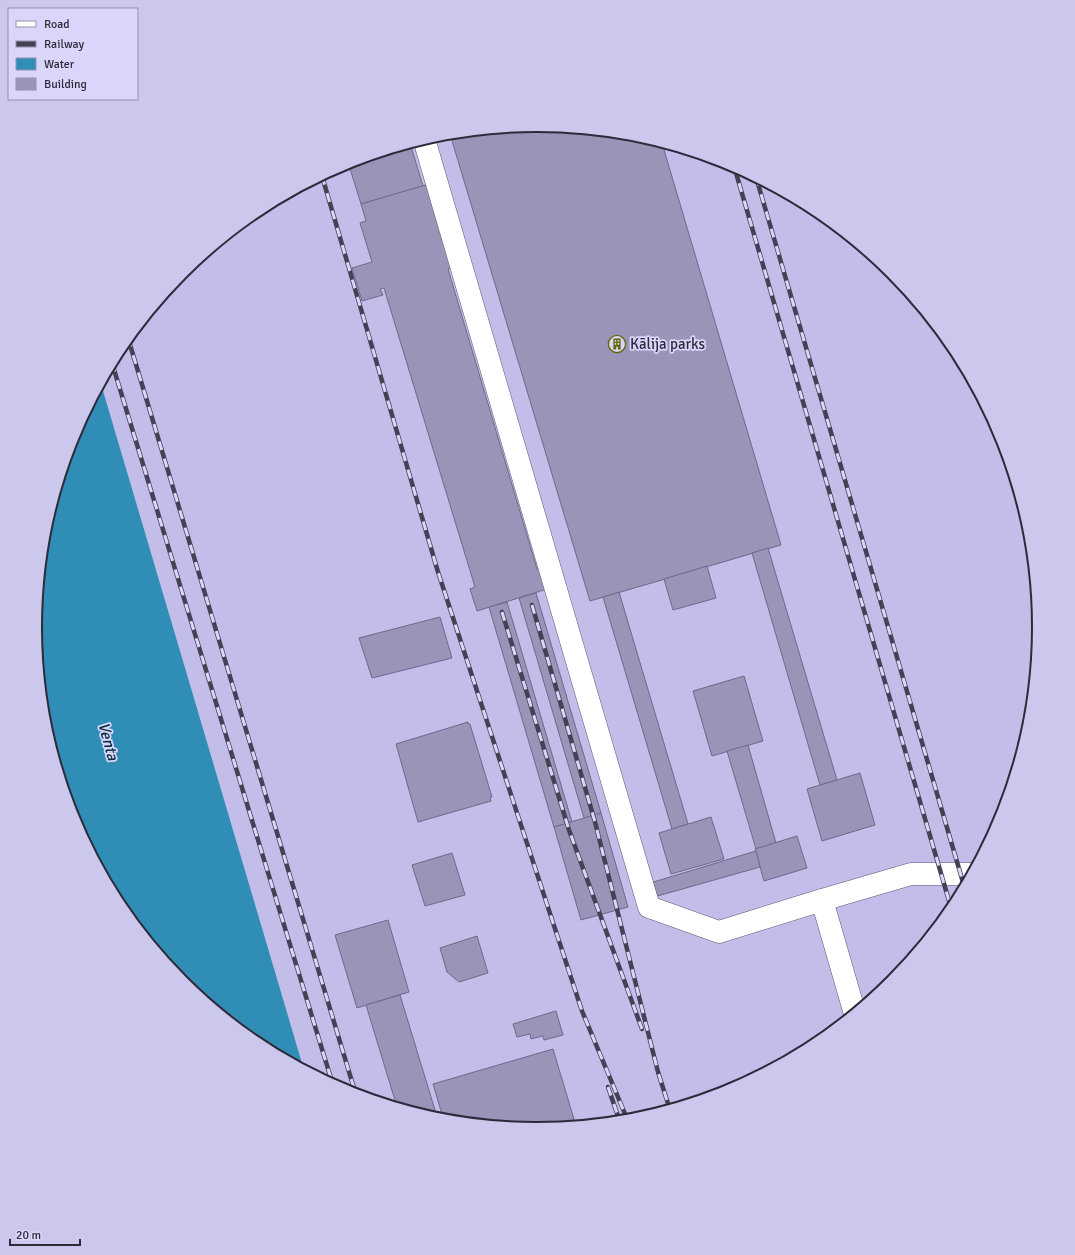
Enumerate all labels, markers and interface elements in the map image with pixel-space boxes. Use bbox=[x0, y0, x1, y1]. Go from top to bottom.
legend bbox=[8, 8, 138, 100]
text: Road bbox=[44, 17, 70, 32]
text: Railway bbox=[44, 37, 84, 52]
text: Water bbox=[44, 57, 75, 72]
text: Building bbox=[44, 77, 87, 92]
building icon: Kālija parks bbox=[607, 334, 627, 354]
place label: Kālija parks bbox=[630, 335, 706, 353]
water label: Venta bbox=[93, 720, 123, 763]
scale bar bbox=[10, 1221, 80, 1247]
text: 20 m bbox=[16, 1228, 41, 1243]

